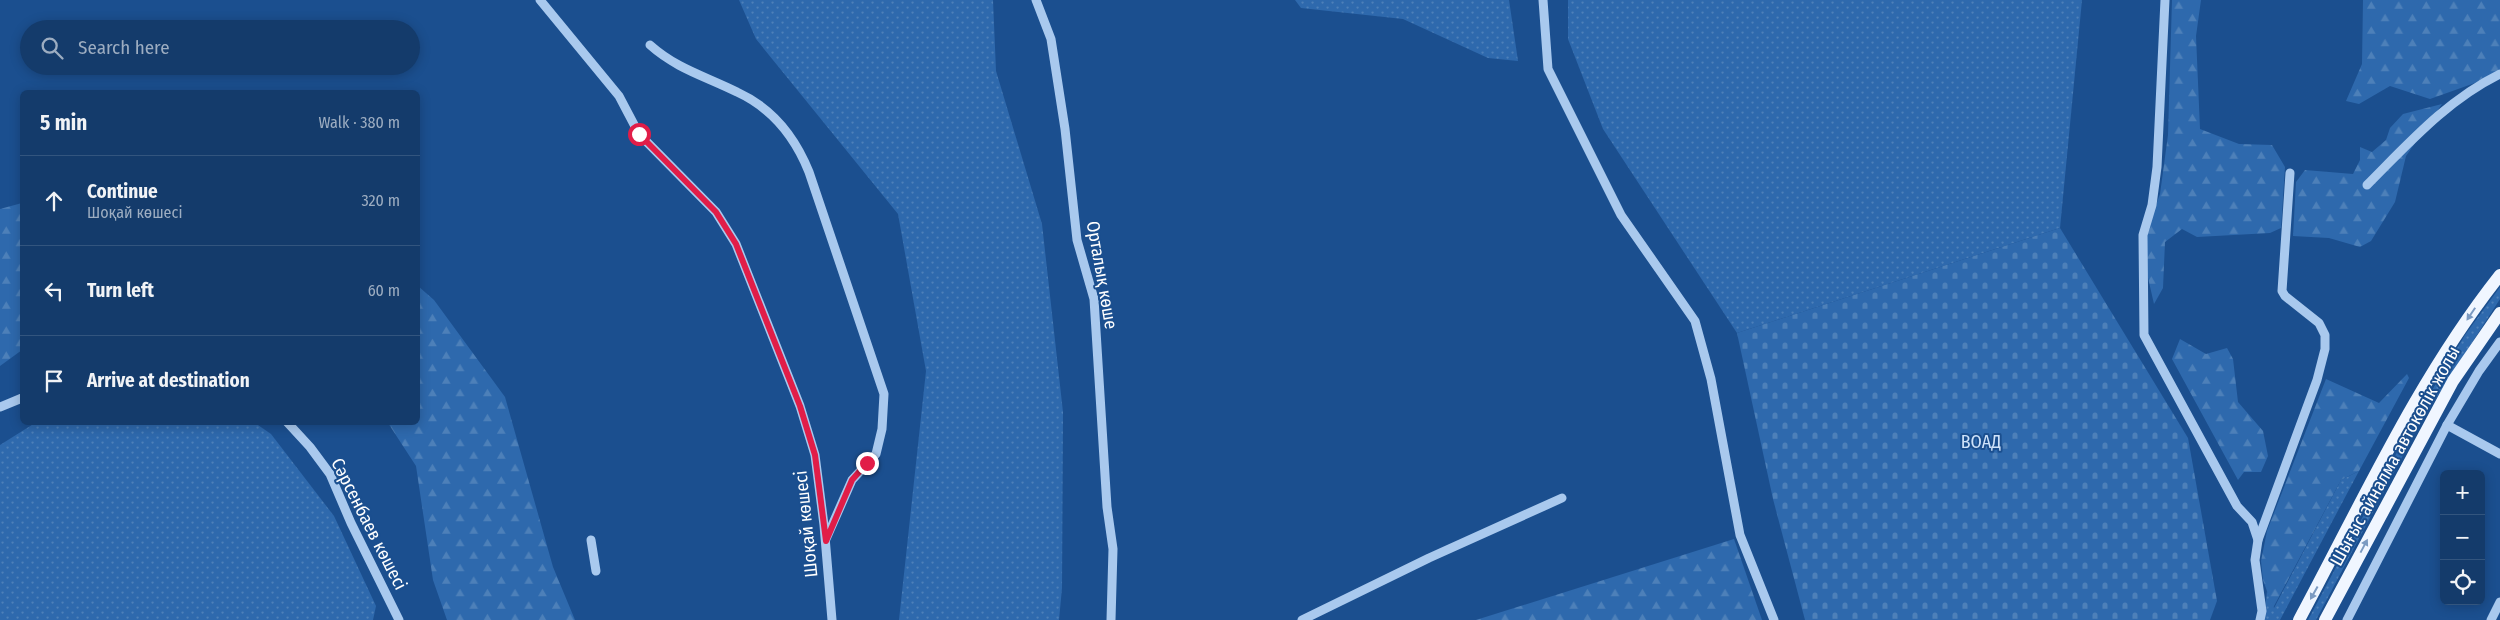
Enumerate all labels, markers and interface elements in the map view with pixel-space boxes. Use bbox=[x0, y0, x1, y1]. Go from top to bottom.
search box bbox=[20, 20, 420, 75]
icon: search bbox=[38, 34, 66, 62]
text: Search here bbox=[78, 36, 170, 59]
text: 5 min bbox=[40, 110, 87, 136]
text: Walk · 380 m bbox=[319, 113, 400, 132]
route start bbox=[628, 123, 651, 146]
text: Continue bbox=[87, 180, 158, 203]
icon: ahead bbox=[40, 187, 68, 215]
text: 320 m bbox=[361, 191, 400, 210]
text: Шоқай көшесі bbox=[87, 203, 182, 222]
street label: Орталық көше bbox=[1082, 219, 1122, 331]
icon: left bbox=[40, 277, 68, 305]
text: Turn left bbox=[87, 279, 154, 302]
text: 60 m bbox=[368, 281, 400, 300]
one-way arrow bbox=[2466, 307, 2476, 321]
street label: Шығыс айналма автокөлік жолы bbox=[2325, 342, 2465, 570]
icon: arrive bbox=[40, 367, 68, 395]
text: Arrive at destination bbox=[87, 369, 250, 392]
park label: ВОАД bbox=[1961, 431, 2001, 453]
route end bbox=[856, 452, 879, 475]
street label: Сәрсенбаев көшесі bbox=[326, 454, 412, 594]
street label: Шоқай көшесі bbox=[789, 469, 823, 579]
map controls bbox=[2440, 470, 2485, 605]
button: + bbox=[2440, 470, 2485, 515]
button: − bbox=[2440, 515, 2485, 560]
one-way arrow bbox=[2360, 539, 2368, 553]
button: locate bbox=[2440, 560, 2485, 605]
one-way arrow bbox=[2310, 585, 2318, 600]

